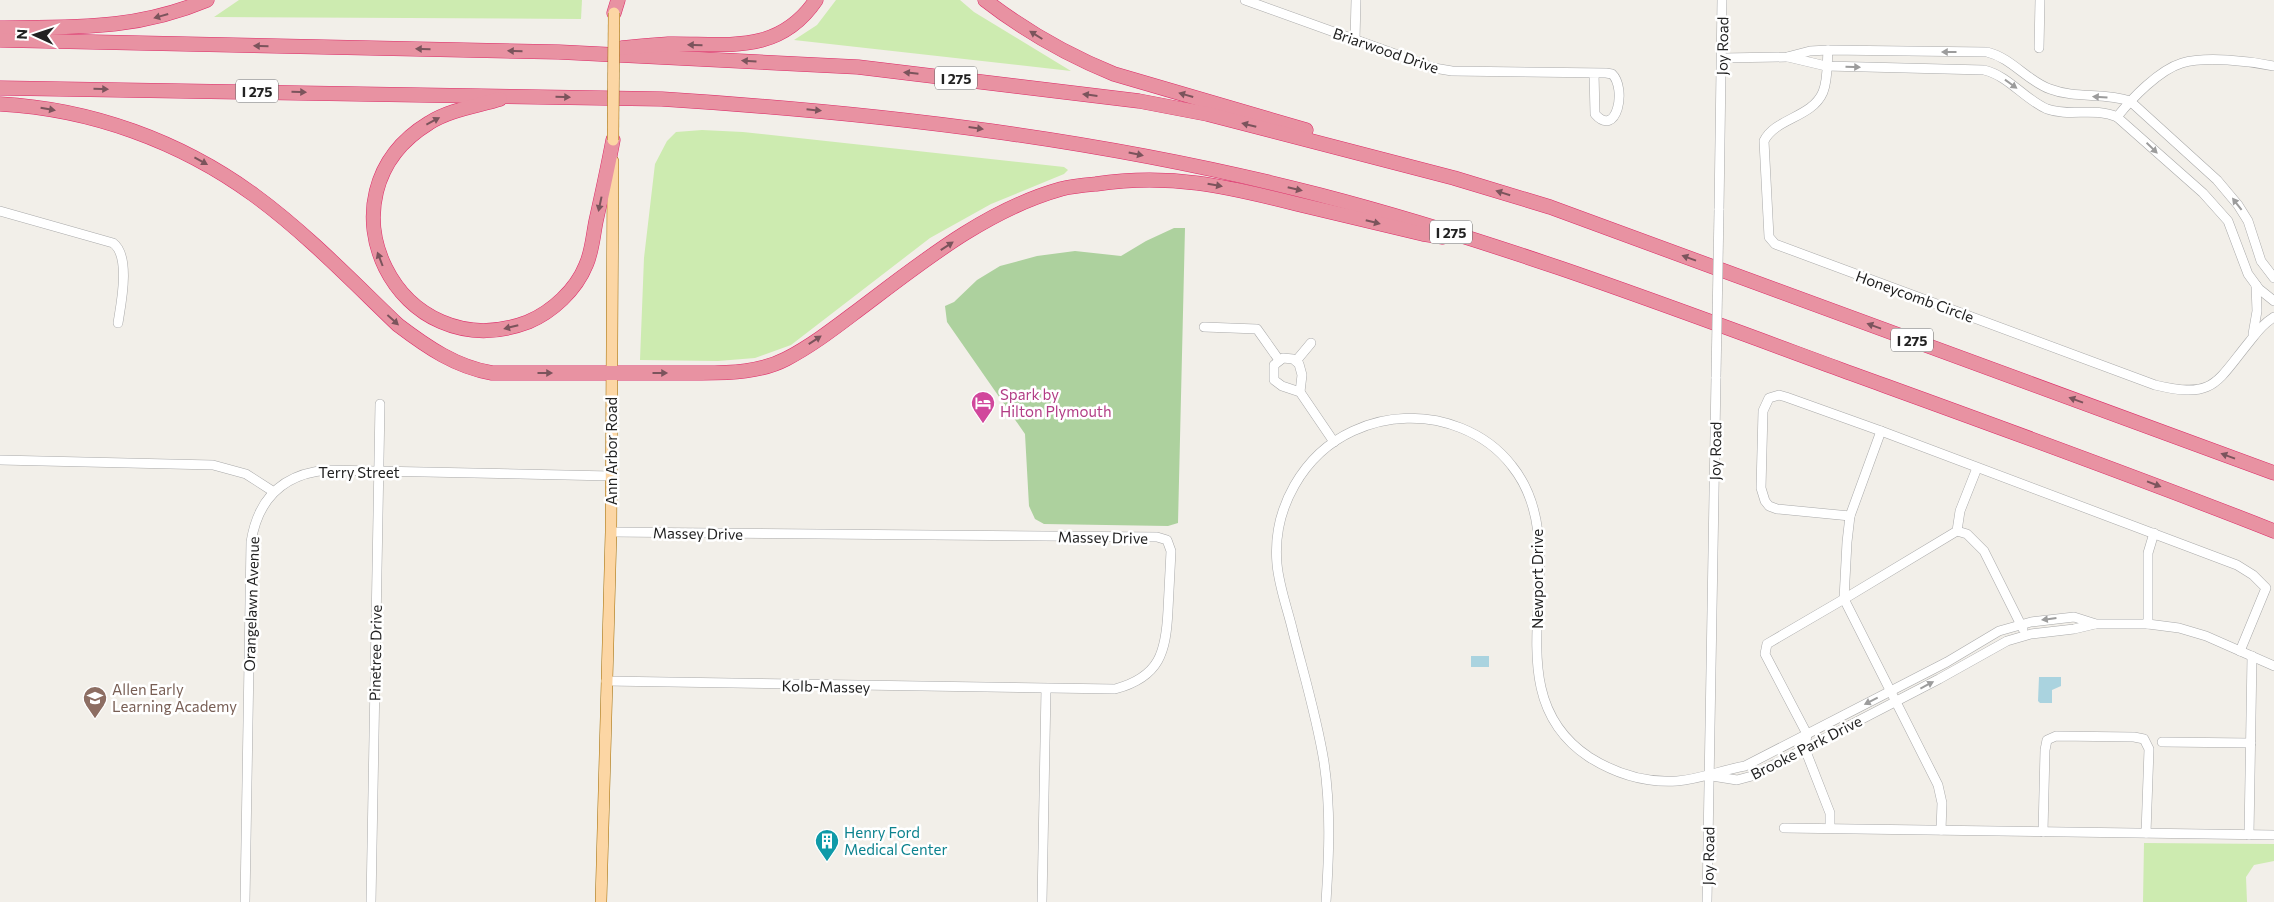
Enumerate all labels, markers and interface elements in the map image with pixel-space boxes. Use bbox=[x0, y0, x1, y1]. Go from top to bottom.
north arrow bbox=[10, 10, 60, 60]
one-way arrow bbox=[154, 12, 169, 20]
street label: Joy Road bbox=[1712, 16, 1732, 76]
street label: Briarwood Drive bbox=[1331, 23, 1441, 77]
text: N bbox=[13, 29, 30, 40]
one-way arrow bbox=[1029, 30, 1042, 40]
one-way arrow bbox=[687, 41, 703, 49]
one-way arrow bbox=[252, 42, 268, 50]
one-way arrow bbox=[415, 45, 431, 53]
one-way arrow bbox=[507, 47, 523, 55]
one-way arrow bbox=[1941, 48, 1957, 56]
one-way arrow bbox=[741, 57, 757, 65]
one-way arrow bbox=[1845, 63, 1861, 71]
road number: I 275 bbox=[935, 66, 977, 90]
one-way arrow bbox=[903, 68, 919, 76]
one-way arrow bbox=[2004, 78, 2017, 89]
road number: I 275 bbox=[236, 80, 278, 102]
one-way arrow bbox=[93, 85, 109, 93]
one-way arrow bbox=[291, 88, 307, 96]
one-way arrow bbox=[1081, 90, 1097, 98]
one-way arrow bbox=[1178, 90, 1193, 98]
one-way arrow bbox=[2092, 92, 2108, 100]
one-way arrow bbox=[555, 93, 571, 101]
one-way arrow bbox=[41, 105, 57, 113]
one-way arrow bbox=[806, 107, 822, 115]
one-way arrow bbox=[426, 117, 441, 125]
one-way arrow bbox=[1242, 120, 1257, 128]
one-way arrow bbox=[968, 125, 984, 133]
one-way arrow bbox=[2146, 142, 2158, 154]
one-way arrow bbox=[1128, 150, 1144, 158]
one-way arrow bbox=[195, 157, 208, 166]
one-way arrow bbox=[1207, 181, 1223, 189]
one-way arrow bbox=[1287, 185, 1302, 193]
one-way arrow bbox=[1496, 188, 1511, 196]
one-way arrow bbox=[596, 197, 604, 212]
one-way arrow bbox=[2232, 198, 2243, 211]
one-way arrow bbox=[1366, 218, 1381, 226]
road number: I 275 bbox=[1430, 220, 1472, 243]
one-way arrow bbox=[941, 241, 954, 250]
one-way arrow bbox=[376, 251, 384, 266]
one-way arrow bbox=[1681, 254, 1696, 261]
street label: Honeycomb Circle bbox=[1854, 266, 1977, 326]
one-way arrow bbox=[387, 314, 399, 326]
one-way arrow bbox=[1866, 322, 1881, 330]
one-way arrow bbox=[504, 323, 519, 331]
road number: I 275 bbox=[1891, 328, 1933, 352]
one-way arrow bbox=[809, 336, 822, 345]
one-way arrow bbox=[537, 369, 553, 377]
one-way arrow bbox=[653, 369, 669, 377]
place label: Spark by Hilton Plymouth bbox=[1000, 385, 1112, 420]
hotel icon: Spark by Hilton Plymouth bbox=[970, 390, 996, 424]
one-way arrow bbox=[2068, 396, 2083, 404]
street label: Ann Arbor Road bbox=[602, 397, 620, 505]
street label: Joy Road bbox=[1705, 421, 1725, 481]
one-way arrow bbox=[2221, 452, 2236, 459]
street label: Terry Street bbox=[318, 463, 400, 481]
one-way arrow bbox=[2147, 481, 2162, 488]
street label: Massey Drive bbox=[653, 523, 743, 543]
street label: Massey Drive bbox=[1058, 527, 1148, 547]
street label: Newport Drive bbox=[1528, 529, 1546, 629]
street label: Orangelawn Avenue bbox=[240, 536, 262, 672]
street label: Pinetree Drive bbox=[365, 605, 385, 701]
one-way arrow bbox=[2040, 615, 2056, 623]
street label: Kolb-Massey bbox=[782, 676, 871, 696]
place label: Allen Early Learning Academy bbox=[112, 680, 237, 715]
one-way arrow bbox=[1920, 681, 1935, 689]
school or university icon: Allen Early Learning Academy bbox=[82, 685, 108, 719]
one-way arrow bbox=[1863, 697, 1878, 705]
street label: Brooke Park Drive bbox=[1747, 711, 1865, 783]
place label: Henry Ford Medical Center bbox=[844, 823, 947, 858]
street label: Joy Road bbox=[1698, 826, 1718, 886]
building icon: Henry Ford Medical Center bbox=[814, 828, 840, 862]

